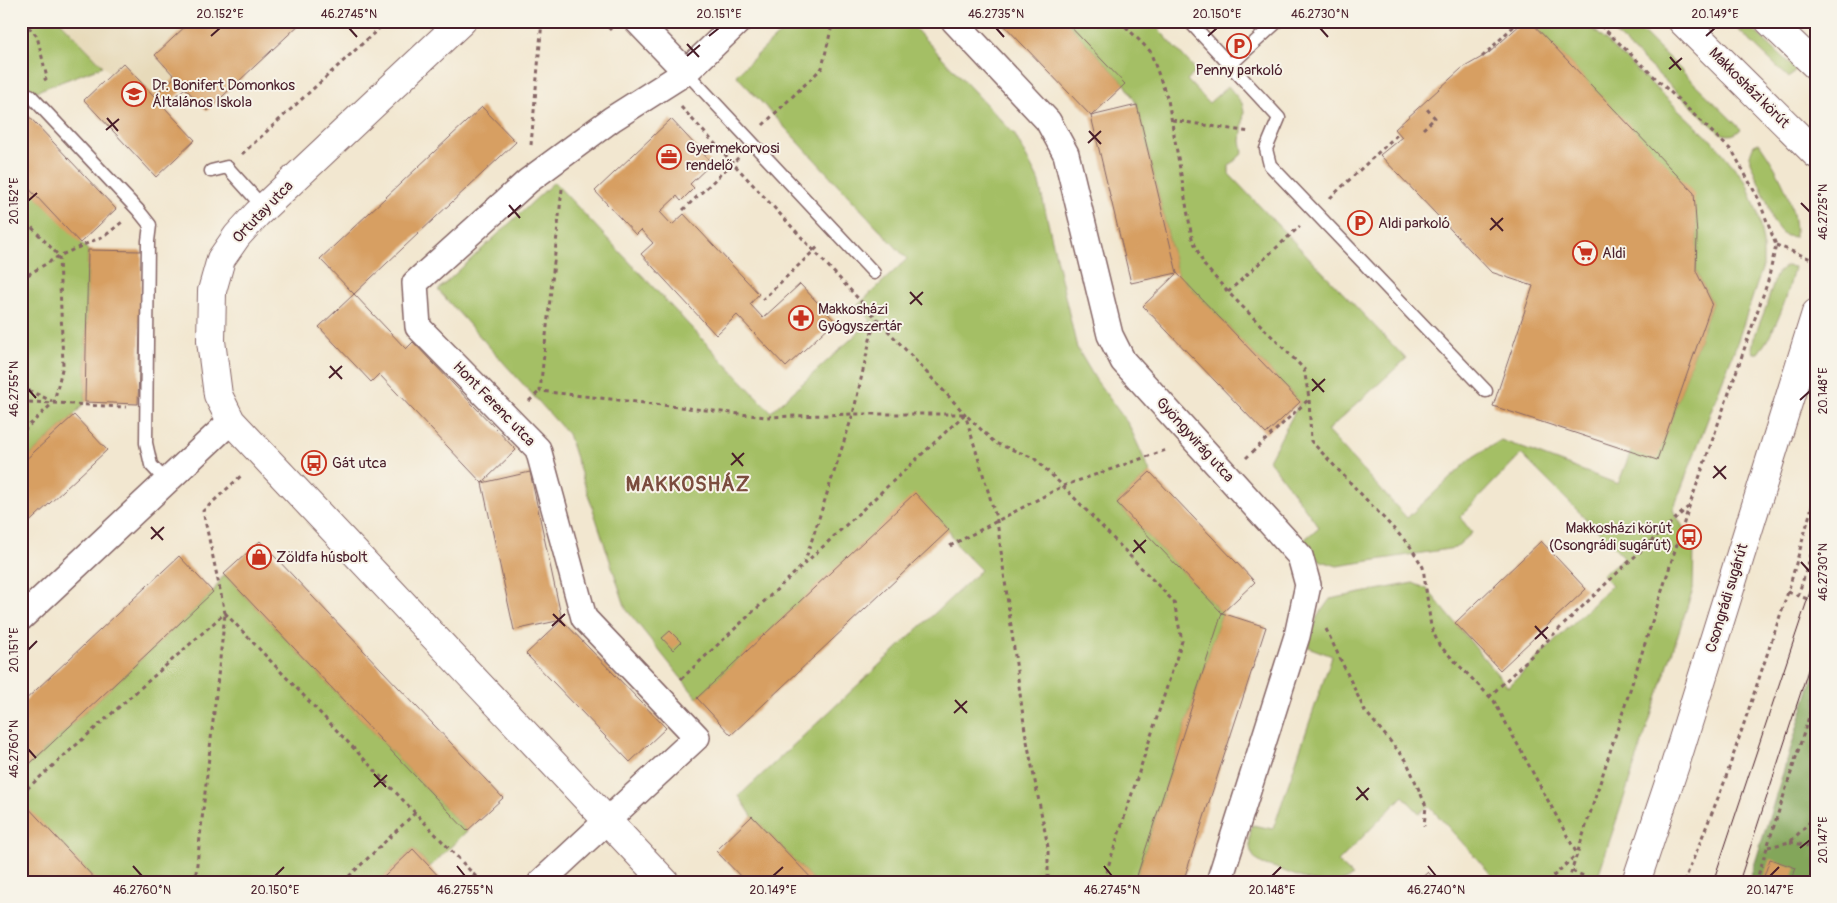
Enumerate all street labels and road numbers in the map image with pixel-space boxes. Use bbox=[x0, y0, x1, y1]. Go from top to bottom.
street label: Makkosházi körút bbox=[1705, 44, 1794, 133]
street label: Ortutay utca bbox=[229, 177, 297, 247]
street label: Hont Ferenc utca bbox=[449, 358, 539, 450]
street label: Gyöngyvirág utca bbox=[1152, 394, 1238, 486]
street label: Csongrádi sugárút bbox=[1701, 540, 1753, 655]

